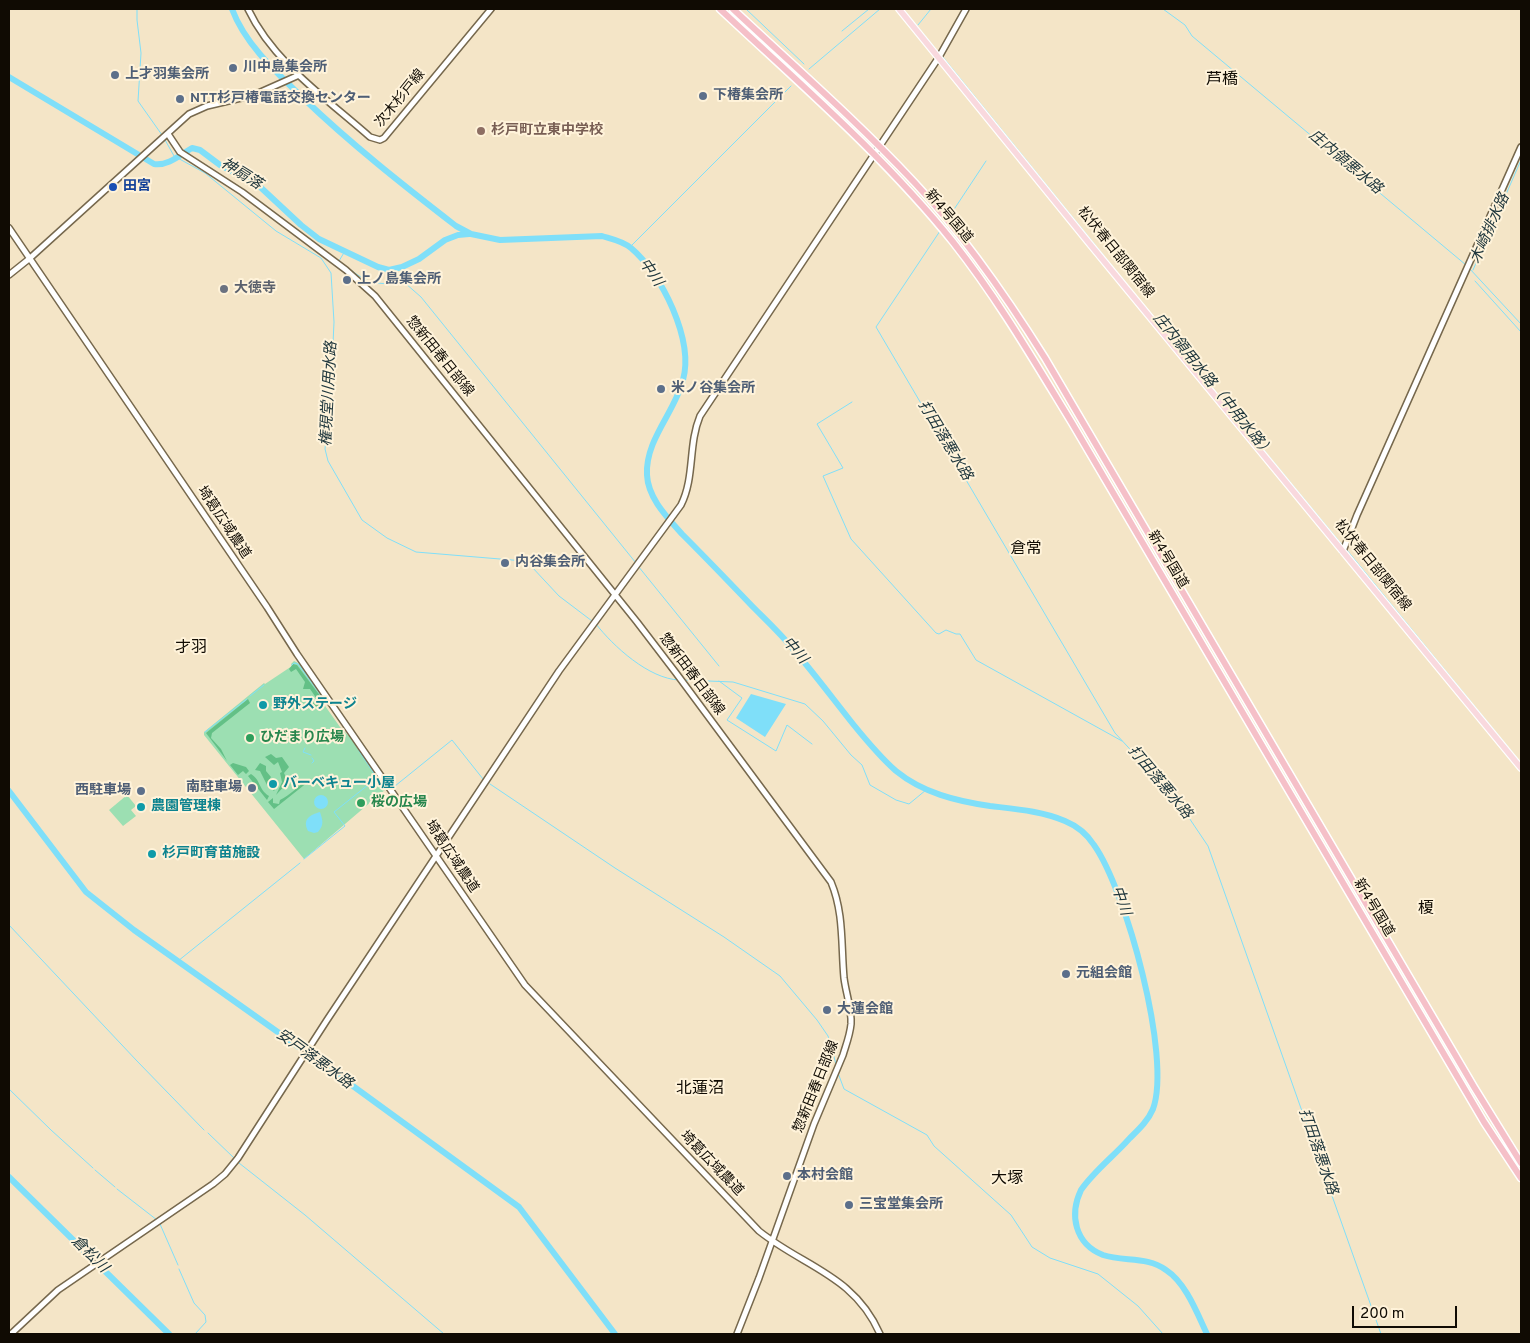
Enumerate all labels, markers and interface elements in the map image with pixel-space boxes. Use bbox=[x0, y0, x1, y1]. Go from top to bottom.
place label: 川中島集会所 bbox=[243, 60, 327, 76]
marker: 川中島集会所 bbox=[227, 62, 239, 74]
place label: 上才羽集会所 bbox=[125, 67, 209, 83]
street label: 次木杉戸線 bbox=[372, 67, 430, 131]
marker: 上才羽集会所 bbox=[109, 69, 121, 81]
district label: 芦橋 bbox=[1206, 71, 1238, 91]
place label: 下椿集会所 bbox=[713, 88, 783, 104]
marker: 下椿集会所 bbox=[697, 90, 709, 102]
place label: NTT杉戸椿電話交換センター bbox=[190, 91, 371, 107]
marker: NTT杉戸椿電話交換センター bbox=[174, 93, 186, 105]
place label: 杉戸町立東中学校 bbox=[491, 123, 603, 139]
marker: 杉戸町立東中学校 bbox=[475, 125, 487, 137]
water label: 庄内領悪水路 bbox=[1305, 127, 1385, 199]
water label: 神扇落 bbox=[217, 155, 265, 195]
place label: 田宮 bbox=[123, 179, 151, 195]
marker: 田宮 bbox=[107, 181, 119, 193]
street label: 新4号国道 bbox=[921, 187, 975, 247]
water label: 木崎排水路 bbox=[1468, 191, 1514, 267]
street label: 松伏春日部関宿線 bbox=[1073, 204, 1157, 302]
water label: 中川 bbox=[634, 256, 666, 290]
place label: 上ノ島集会所 bbox=[357, 272, 441, 288]
marker: 上ノ島集会所 bbox=[341, 274, 353, 286]
place label: 大徳寺 bbox=[234, 281, 276, 297]
marker: 大徳寺 bbox=[218, 283, 230, 295]
water label: 庄内領用水路（中用水路） bbox=[1148, 310, 1276, 462]
street label: 惣新田春日部線 bbox=[402, 314, 476, 400]
water label: 権現堂川用水路 bbox=[318, 341, 342, 447]
place label: 米ノ谷集会所 bbox=[671, 381, 755, 397]
marker: 米ノ谷集会所 bbox=[655, 383, 667, 395]
water label: 打田落悪水路 bbox=[913, 398, 975, 484]
street label: 埼葛広域農道 bbox=[193, 483, 253, 563]
street label: 松伏春日部関宿線 bbox=[1330, 517, 1414, 615]
street label: 新4号国道 bbox=[1143, 528, 1191, 592]
district label: 倉常 bbox=[1010, 540, 1042, 560]
place label: 内谷集会所 bbox=[515, 555, 585, 571]
marker: 内谷集会所 bbox=[499, 557, 511, 569]
street label: 惣新田春日部線 bbox=[655, 631, 727, 719]
water label: 中川 bbox=[777, 634, 811, 668]
district label: 才羽 bbox=[175, 639, 207, 659]
place label: 野外ステージ bbox=[273, 697, 357, 713]
marker: 野外ステージ bbox=[257, 699, 269, 711]
place label: ひだまり広場 bbox=[260, 730, 344, 746]
marker: ひだまり広場 bbox=[244, 732, 256, 744]
water label: 打田落悪水路 bbox=[1123, 743, 1195, 823]
place label: バーベキュー小屋 bbox=[283, 776, 395, 792]
marker: バーベキュー小屋 bbox=[267, 778, 279, 790]
place label: 南駐車場 bbox=[186, 780, 242, 796]
marker: 南駐車場 bbox=[246, 782, 258, 794]
place label: 西駐車場 bbox=[75, 783, 131, 799]
marker: 西駐車場 bbox=[135, 785, 147, 797]
place label: 桜の広場 bbox=[371, 795, 427, 811]
marker: 桜の広場 bbox=[355, 797, 367, 809]
place label: 農園管理棟 bbox=[151, 799, 221, 815]
marker: 農園管理棟 bbox=[135, 801, 147, 813]
street label: 埼葛広域農道 bbox=[421, 817, 481, 897]
place label: 杉戸町育苗施設 bbox=[162, 846, 260, 862]
marker: 杉戸町育苗施設 bbox=[146, 848, 158, 860]
street label: 新4号国道 bbox=[1349, 876, 1397, 940]
water label: 中川 bbox=[1107, 884, 1133, 918]
district label: 榎 bbox=[1418, 900, 1434, 920]
place label: 元組会館 bbox=[1076, 966, 1132, 982]
marker: 元組会館 bbox=[1060, 968, 1072, 980]
place label: 大蓮会館 bbox=[837, 1002, 893, 1018]
marker: 大蓮会館 bbox=[821, 1004, 833, 1016]
water label: 安戸落悪水路 bbox=[272, 1026, 356, 1094]
street label: 惣新田春日部線 bbox=[791, 1038, 843, 1136]
district label: 北蓮沼 bbox=[676, 1080, 724, 1100]
water label: 打田落悪水路 bbox=[1294, 1107, 1340, 1197]
street label: 埼葛広域農道 bbox=[676, 1128, 746, 1200]
place label: 本村会館 bbox=[797, 1168, 853, 1184]
marker: 本村会館 bbox=[781, 1170, 793, 1182]
district label: 大塚 bbox=[991, 1170, 1023, 1190]
place label: 三宝堂集会所 bbox=[859, 1197, 943, 1213]
marker: 三宝堂集会所 bbox=[843, 1199, 855, 1211]
water label: 倉松川 bbox=[67, 1233, 111, 1277]
scale bar bbox=[1355, 1296, 1460, 1328]
text: 200 m bbox=[1360, 1305, 1405, 1324]

